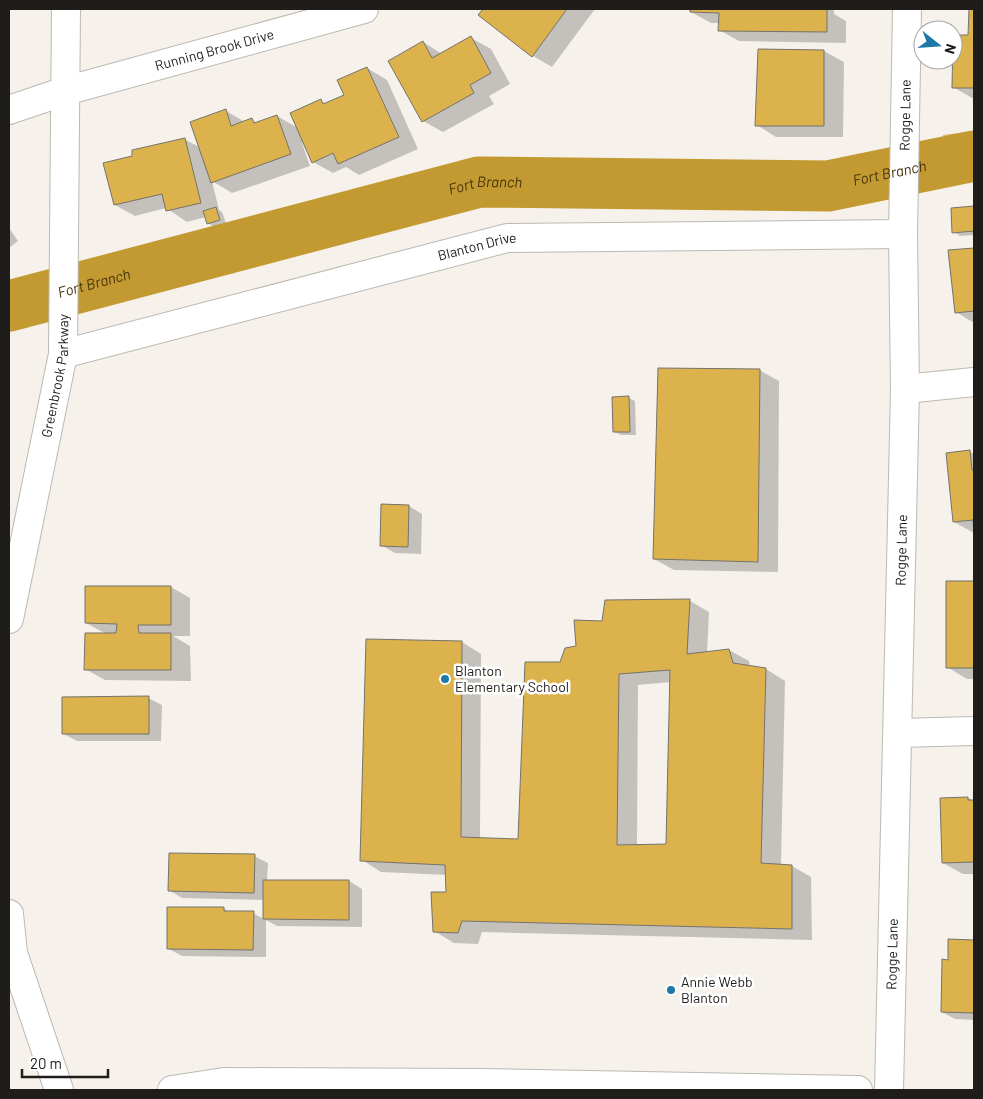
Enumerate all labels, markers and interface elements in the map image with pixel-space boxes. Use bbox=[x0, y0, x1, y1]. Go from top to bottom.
north arrow bbox=[913, 20, 963, 70]
street label: Running Brook Drive bbox=[153, 25, 276, 74]
text: N bbox=[941, 42, 960, 56]
street label: Rogge Lane bbox=[895, 79, 914, 151]
water label: Fort Branch bbox=[851, 156, 928, 189]
water label: Fort Branch bbox=[446, 172, 523, 198]
street label: Blanton Drive bbox=[436, 229, 517, 264]
water label: Fort Branch bbox=[55, 264, 132, 301]
street label: Greenbrook Parkway bbox=[37, 313, 71, 439]
street label: Rogge Lane bbox=[892, 514, 910, 586]
place label: Blanton Elementary School bbox=[455, 662, 569, 695]
marker: Blanton Elementary School bbox=[439, 673, 451, 685]
street label: Rogge Lane bbox=[882, 918, 901, 990]
place label: Annie Webb Blanton bbox=[681, 973, 753, 1006]
marker: Annie Webb Blanton bbox=[665, 984, 677, 996]
scale bar bbox=[22, 1046, 109, 1078]
text: 20 m bbox=[30, 1054, 62, 1072]

